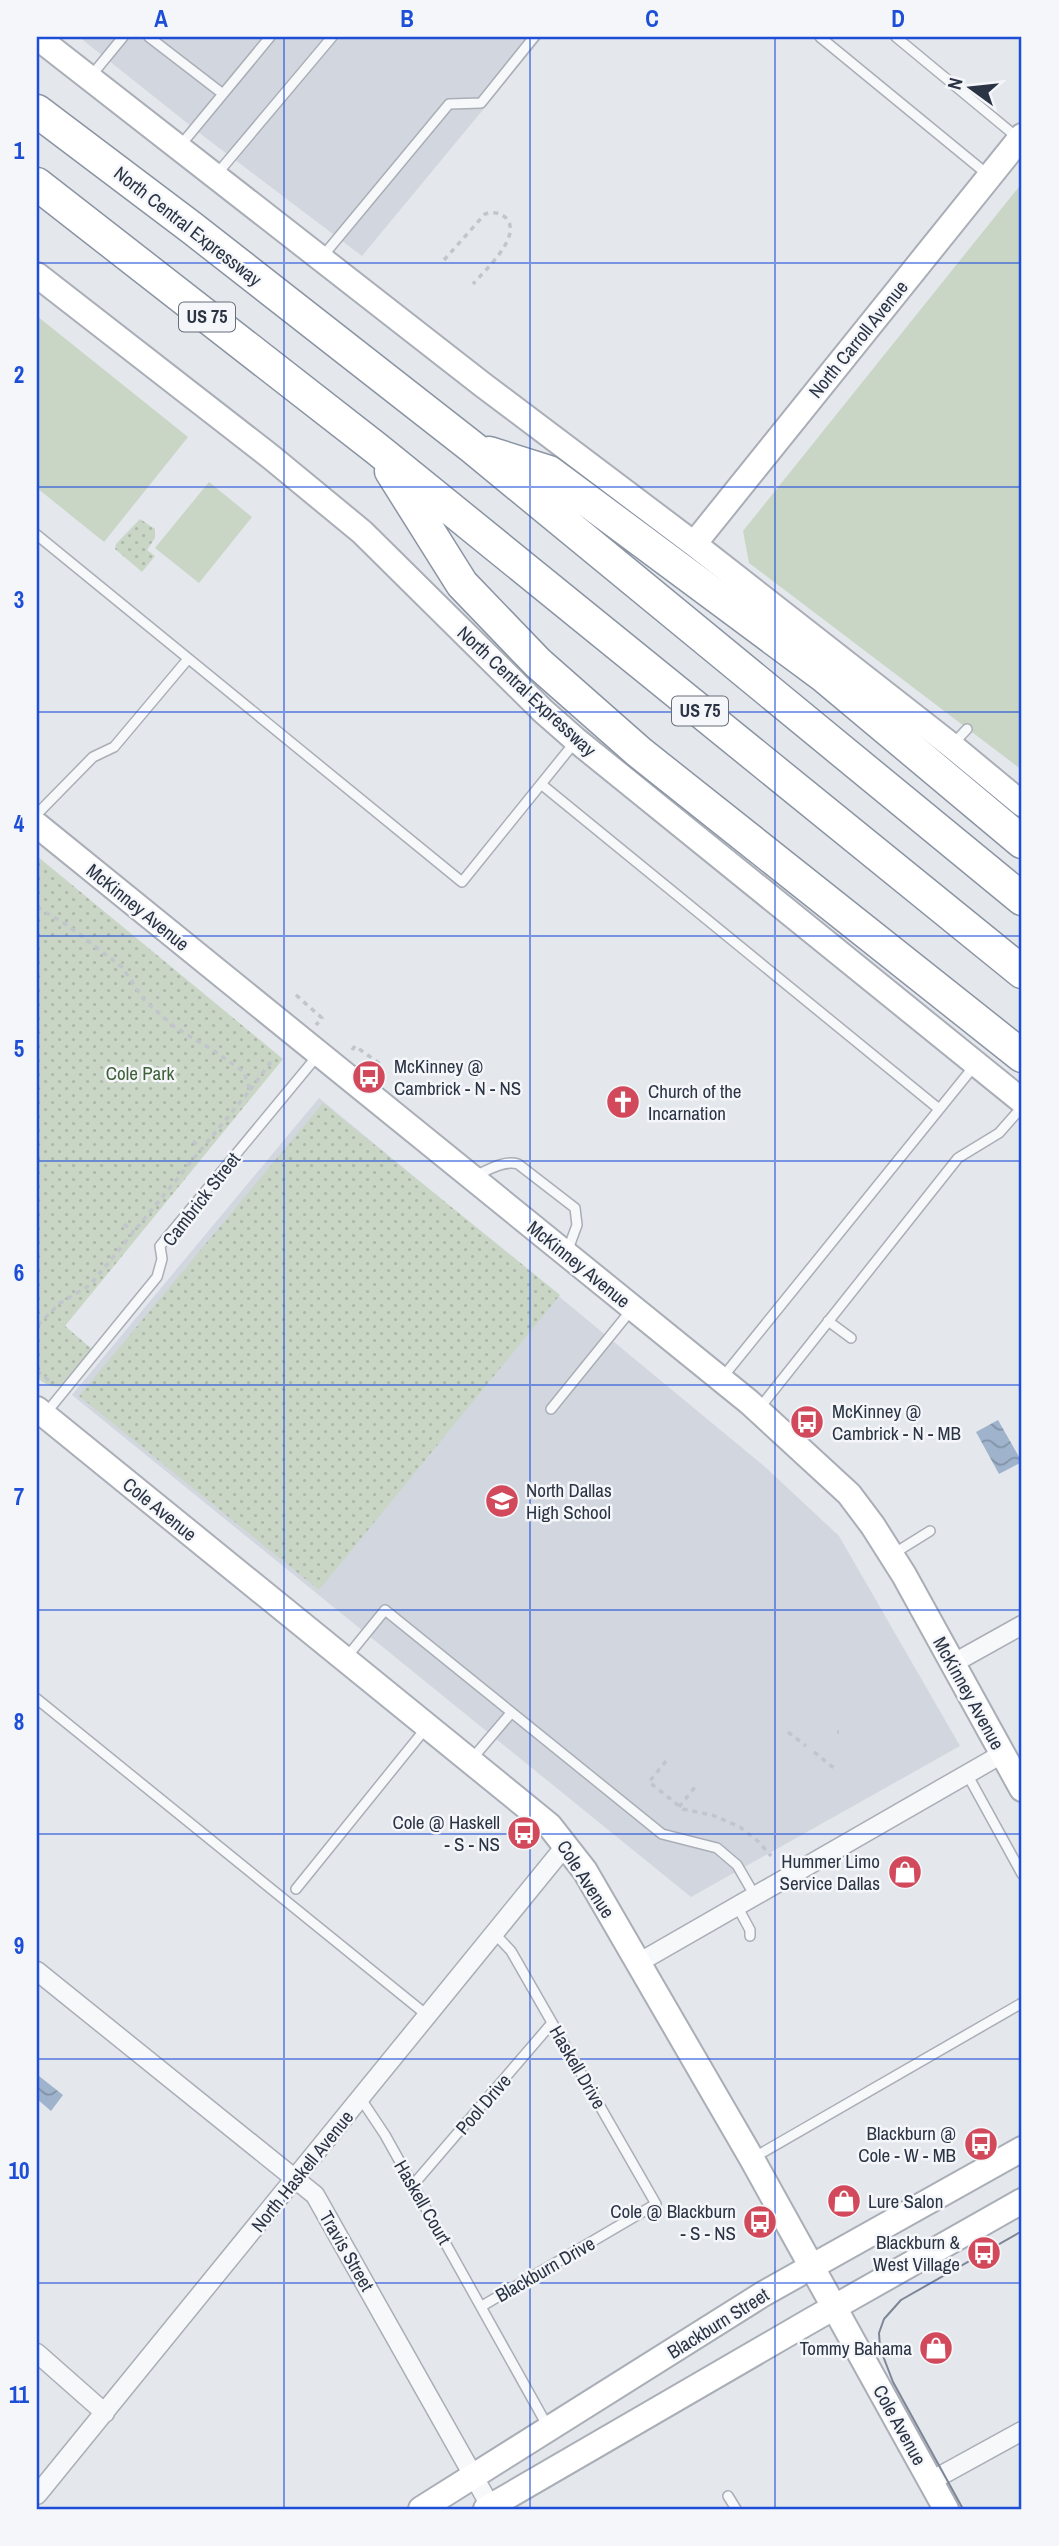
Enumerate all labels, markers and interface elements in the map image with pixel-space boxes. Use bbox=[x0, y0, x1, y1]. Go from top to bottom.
text: A bbox=[154, 3, 168, 34]
text: B bbox=[400, 3, 414, 34]
text: C bbox=[645, 3, 659, 34]
text: D bbox=[891, 3, 905, 34]
north arrow bbox=[936, 52, 1006, 122]
text: N bbox=[941, 75, 969, 92]
text: 1 bbox=[14, 135, 25, 166]
street label: North Central Expressway bbox=[109, 160, 267, 292]
street label: North Carroll Avenue bbox=[802, 275, 914, 403]
road number: US 75 bbox=[179, 302, 235, 332]
text: 2 bbox=[14, 359, 24, 390]
text: 3 bbox=[14, 584, 24, 615]
street label: North Central Expressway bbox=[452, 620, 602, 762]
road number: US 75 bbox=[672, 696, 728, 726]
text: 4 bbox=[14, 808, 25, 839]
street label: McKinney Avenue bbox=[81, 857, 195, 957]
text: 5 bbox=[14, 1033, 24, 1064]
place label: McKinney @ Cambrick - N - NS bbox=[394, 1053, 521, 1101]
bus stop icon: McKinney @ Cambrick - N - NS bbox=[350, 1058, 388, 1096]
park label: Cole Park bbox=[106, 1060, 174, 1086]
place label: Church of the Incarnation bbox=[648, 1078, 742, 1126]
church icon: Church of the Incarnation bbox=[604, 1083, 642, 1121]
street label: Cambrick Street bbox=[156, 1146, 246, 1251]
street label: McKinney Avenue bbox=[522, 1214, 636, 1314]
text: 6 bbox=[14, 1257, 24, 1288]
place label: McKinney @ Cambrick - N - MB bbox=[832, 1398, 961, 1446]
bus stop icon: McKinney @ Cambrick - N - MB bbox=[788, 1403, 826, 1441]
street label: Cole Avenue bbox=[118, 1471, 202, 1547]
place label: North Dallas High School bbox=[526, 1477, 612, 1525]
text: 7 bbox=[14, 1481, 24, 1512]
school or university icon: North Dallas High School bbox=[483, 1482, 521, 1520]
street label: McKinney Avenue bbox=[927, 1632, 1011, 1754]
text: 8 bbox=[14, 1706, 24, 1737]
place label: Cole @ Haskell - S - NS bbox=[392, 1809, 500, 1857]
bus stop icon: Cole @ Haskell - S - NS bbox=[505, 1814, 543, 1852]
street label: Cole Avenue bbox=[551, 1835, 621, 1923]
place label: Hummer Limo Service Dallas bbox=[780, 1848, 880, 1896]
shop icon: Hummer Limo Service Dallas bbox=[886, 1853, 924, 1891]
text: 9 bbox=[14, 1930, 24, 1961]
street label: Haskell Drive bbox=[544, 2020, 612, 2114]
street label: Pool Drive bbox=[449, 2068, 517, 2140]
street label: North Haskell Avenue bbox=[245, 2105, 359, 2237]
place label: Blackburn @ Cole - W - MB bbox=[858, 2120, 956, 2168]
bus stop icon: Blackburn @ Cole - W - MB bbox=[962, 2125, 1000, 2163]
text: 10 bbox=[9, 2155, 29, 2186]
street label: Haskell Court bbox=[388, 2155, 458, 2250]
shop icon: Lure Salon bbox=[825, 2182, 863, 2220]
place label: Lure Salon bbox=[868, 2188, 943, 2214]
place label: Cole @ Blackburn - S - NS bbox=[610, 2198, 736, 2246]
bus stop icon: Cole @ Blackburn - S - NS bbox=[741, 2203, 779, 2241]
street label: Travis Street bbox=[314, 2206, 381, 2296]
place label: Blackburn & West Village bbox=[873, 2229, 961, 2277]
street label: Blackburn Drive bbox=[491, 2230, 599, 2308]
bus stop icon: Blackburn & West Village bbox=[965, 2234, 1003, 2272]
street label: Blackburn Street bbox=[662, 2281, 774, 2365]
shop icon: Tommy Bahama bbox=[917, 2329, 955, 2367]
place label: Tommy Bahama bbox=[799, 2335, 912, 2361]
text: 11 bbox=[9, 2379, 29, 2410]
street label: Cole Avenue bbox=[867, 2380, 933, 2470]

